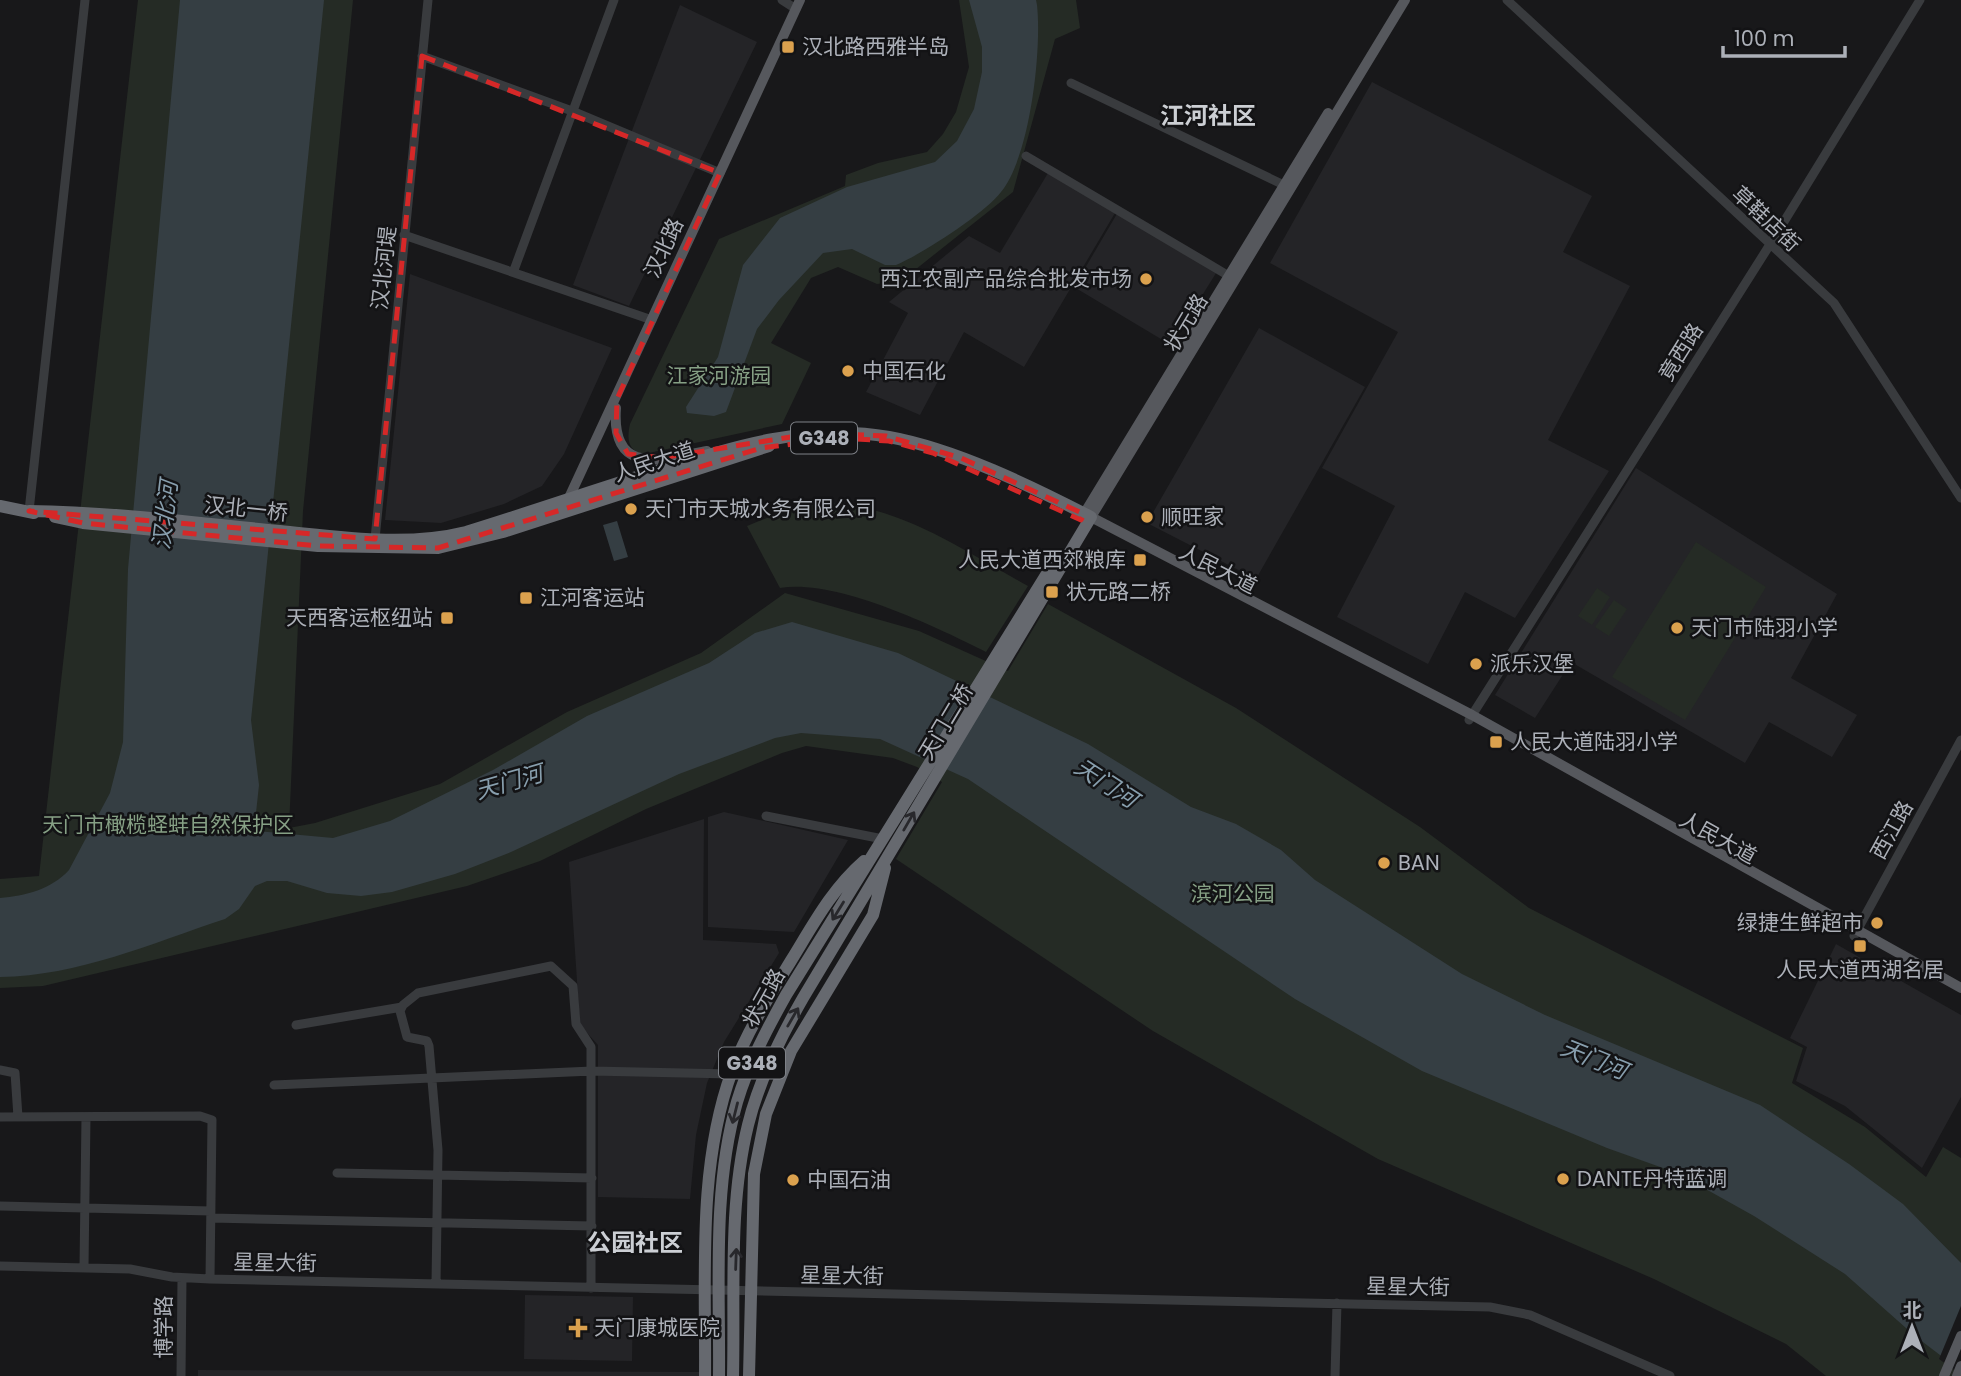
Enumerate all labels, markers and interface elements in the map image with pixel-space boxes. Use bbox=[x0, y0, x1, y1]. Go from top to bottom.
scale bar bbox=[1723, 14, 1846, 58]
text: 100 m bbox=[1734, 24, 1794, 53]
place label: 汉北路西雅半岛 bbox=[802, 32, 949, 61]
marker: 汉北路西雅半岛 bbox=[780, 39, 796, 55]
district label: 江河社区 bbox=[1160, 99, 1256, 132]
street label: 草鞋店街 bbox=[1726, 179, 1807, 258]
street label: 汉北路 bbox=[637, 213, 690, 282]
street label: 汉北河堤 bbox=[365, 225, 402, 311]
place label: 西江农副产品综合批发市场 bbox=[880, 264, 1132, 293]
marker: 西江农副产品综合批发市场 bbox=[1138, 271, 1154, 287]
street label: 状元路 bbox=[1157, 288, 1214, 357]
street label: 竟西路 bbox=[1652, 317, 1710, 386]
place label: 中国石化 bbox=[862, 356, 946, 385]
park label: 江家河游园 bbox=[667, 361, 772, 390]
marker: 中国石化 bbox=[840, 363, 856, 379]
road number: G348 bbox=[791, 422, 857, 453]
street label: 人民大道 bbox=[609, 435, 698, 488]
water label: 汉北河 bbox=[145, 475, 186, 551]
street label: 汉北一桥 bbox=[203, 490, 289, 527]
place label: 天门市天城水务有限公司 bbox=[645, 494, 876, 523]
marker: 天门市天城水务有限公司 bbox=[623, 501, 639, 517]
place label: 顺旺家 bbox=[1161, 502, 1224, 531]
marker: 顺旺家 bbox=[1139, 509, 1155, 525]
street label: 人民大道 bbox=[1174, 537, 1262, 601]
place label: 人民大道西郊粮库 bbox=[958, 545, 1126, 574]
marker: 人民大道西郊粮库 bbox=[1132, 552, 1148, 568]
place label: 状元路二桥 bbox=[1066, 577, 1171, 606]
place label: 江河客运站 bbox=[540, 583, 645, 612]
marker: 状元路二桥 bbox=[1044, 584, 1060, 600]
marker: 江河客运站 bbox=[518, 590, 534, 606]
place label: 天西客运枢纽站 bbox=[286, 603, 433, 632]
marker: 天西客运枢纽站 bbox=[439, 610, 455, 626]
place label: 天门市陆羽小学 bbox=[1691, 613, 1838, 642]
marker: 天门市陆羽小学 bbox=[1669, 620, 1685, 636]
place label: 派乐汉堡 bbox=[1490, 649, 1574, 678]
marker: 派乐汉堡 bbox=[1468, 656, 1484, 672]
street label: 天门二桥 bbox=[912, 678, 980, 765]
place label: 人民大道陆羽小学 bbox=[1510, 727, 1678, 756]
marker: 人民大道陆羽小学 bbox=[1488, 734, 1504, 750]
water label: 天门河 bbox=[1068, 751, 1147, 817]
water label: 天门河 bbox=[471, 756, 550, 807]
street label: 西江路 bbox=[1864, 795, 1920, 864]
street label: 人民大道 bbox=[1674, 805, 1762, 871]
park label: 天门市橄榄蛏蚌自然保护区 bbox=[42, 810, 294, 839]
one-way arrow bbox=[902, 812, 916, 832]
place label: BAN bbox=[1398, 848, 1440, 877]
marker: BAN bbox=[1376, 855, 1392, 871]
park label: 滨河公园 bbox=[1191, 879, 1275, 908]
one-way arrow bbox=[831, 901, 845, 921]
place label: 绿捷生鲜超市 bbox=[1737, 908, 1863, 937]
marker: 绿捷生鲜超市 bbox=[1869, 915, 1885, 931]
marker: 人民大道西湖名居 bbox=[1852, 938, 1868, 954]
place label: 人民大道西湖名居 bbox=[1776, 955, 1944, 984]
street label: 状元路 bbox=[736, 963, 792, 1032]
one-way arrow bbox=[786, 1007, 800, 1027]
water label: 天门河 bbox=[1556, 1031, 1636, 1088]
road number: G348 bbox=[719, 1048, 785, 1078]
one-way arrow bbox=[728, 1101, 741, 1124]
place label: DANTE丹特蓝调 bbox=[1577, 1164, 1727, 1193]
place label: 中国石油 bbox=[807, 1165, 891, 1194]
marker: DANTE丹特蓝调 bbox=[1555, 1171, 1571, 1187]
marker: 中国石油 bbox=[785, 1172, 801, 1188]
district label: 公园社区 bbox=[587, 1226, 683, 1259]
street label: 星星大街 bbox=[233, 1247, 317, 1278]
one-way arrow bbox=[729, 1248, 742, 1271]
street label: 星星大街 bbox=[800, 1260, 884, 1291]
street label: 星星大街 bbox=[1366, 1271, 1450, 1302]
north arrow bbox=[1877, 1292, 1947, 1362]
street label: 博学路 bbox=[149, 1296, 178, 1359]
text: 北 bbox=[1902, 1297, 1922, 1324]
place label: 天门康城医院 bbox=[594, 1313, 720, 1342]
marker: 天门康城医院 bbox=[568, 1318, 588, 1338]

